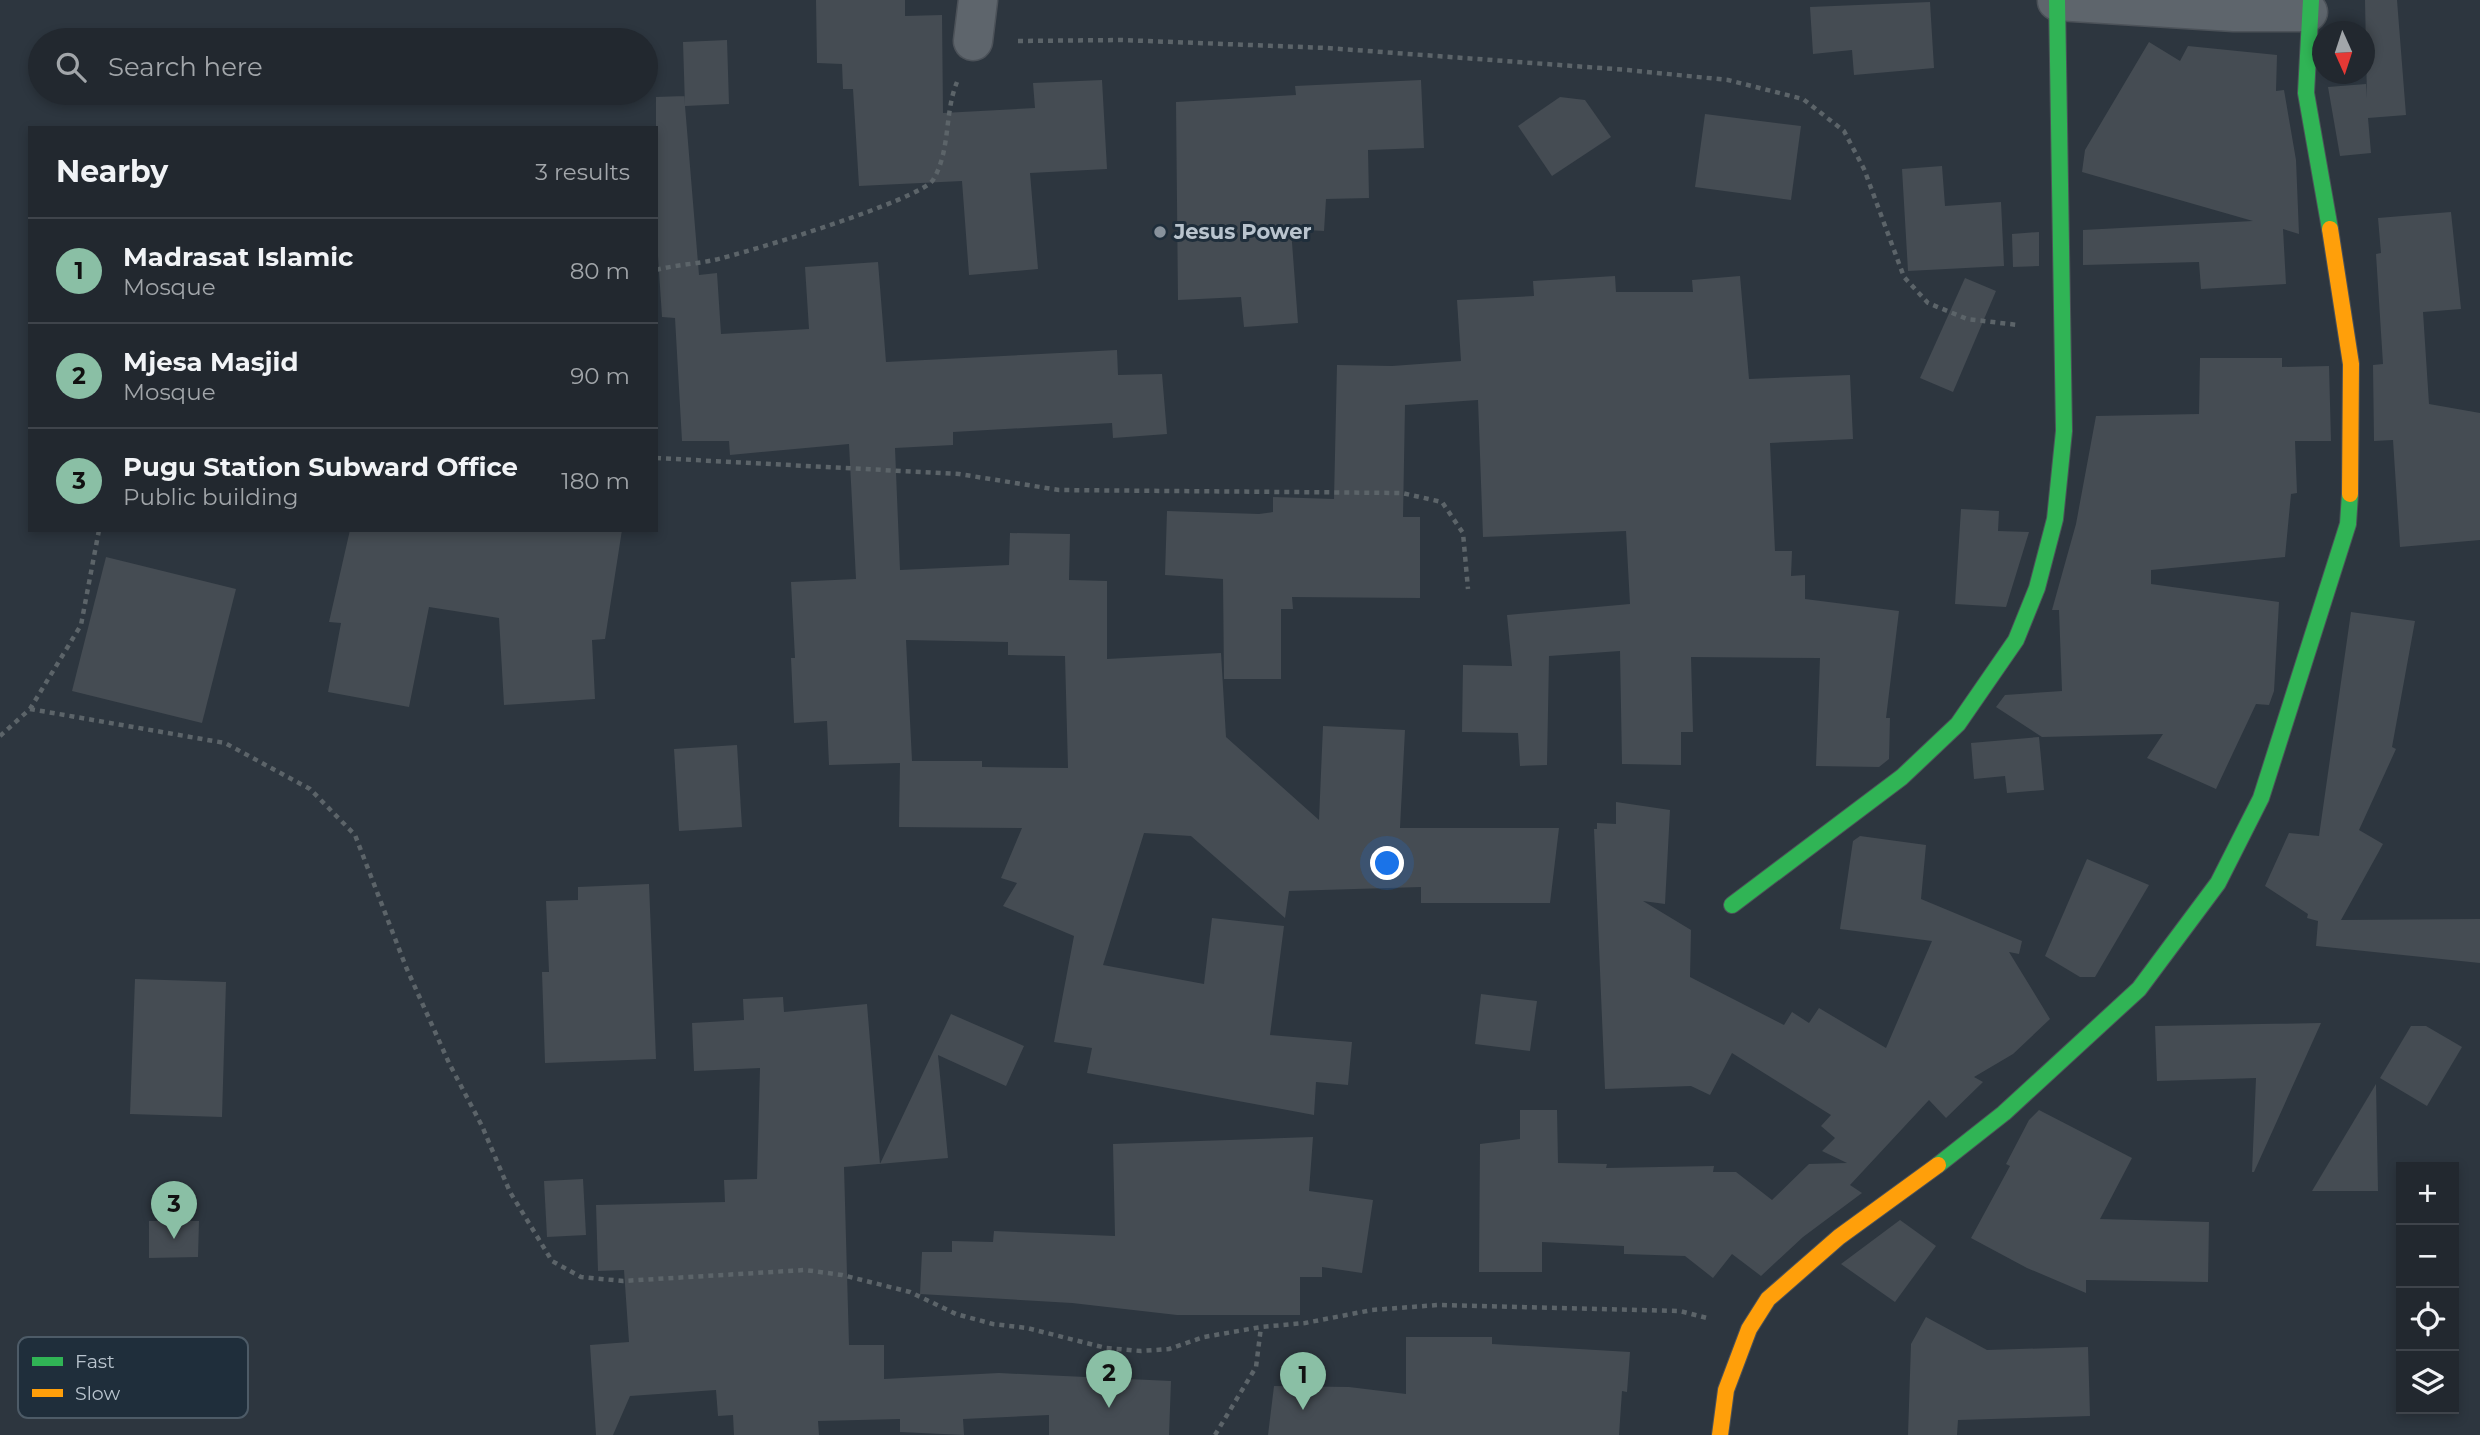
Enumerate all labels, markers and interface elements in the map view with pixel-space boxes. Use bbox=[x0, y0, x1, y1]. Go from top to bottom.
north arrow bbox=[2312, 21, 2375, 84]
search box bbox=[28, 28, 658, 105]
icon: search bbox=[52, 48, 90, 86]
text: Search here bbox=[108, 51, 263, 83]
text: Nearby bbox=[56, 153, 168, 190]
text: 3 results bbox=[535, 158, 630, 186]
place label: Jesus Power bbox=[1173, 219, 1312, 244]
marker: Jesus Power bbox=[1152, 224, 1168, 240]
text: Madrasat Islamic bbox=[123, 241, 353, 273]
text: 1 bbox=[74, 257, 84, 285]
text: 80 m bbox=[570, 257, 630, 285]
text: Mosque bbox=[123, 273, 216, 301]
text: Mjesa Masjid bbox=[123, 346, 298, 378]
text: 2 bbox=[72, 362, 86, 390]
text: 90 m bbox=[570, 362, 630, 390]
text: Mosque bbox=[123, 378, 216, 406]
text: Pugu Station Subward Office bbox=[123, 451, 518, 483]
text: 3 bbox=[72, 467, 86, 495]
text: 180 m bbox=[561, 467, 630, 495]
text: Public building bbox=[123, 483, 298, 511]
your location bbox=[1370, 846, 1404, 880]
map controls bbox=[2396, 1162, 2459, 1414]
button: + bbox=[2396, 1162, 2459, 1225]
pin: 3 bbox=[151, 1181, 197, 1239]
button: − bbox=[2396, 1225, 2459, 1288]
button: locate bbox=[2396, 1288, 2459, 1351]
legend bbox=[18, 1337, 248, 1418]
text: Fast bbox=[75, 1350, 115, 1373]
pin: 2 bbox=[1086, 1350, 1132, 1408]
button: layers bbox=[2396, 1351, 2459, 1414]
pin: 1 bbox=[1280, 1352, 1326, 1410]
text: Slow bbox=[75, 1382, 120, 1405]

